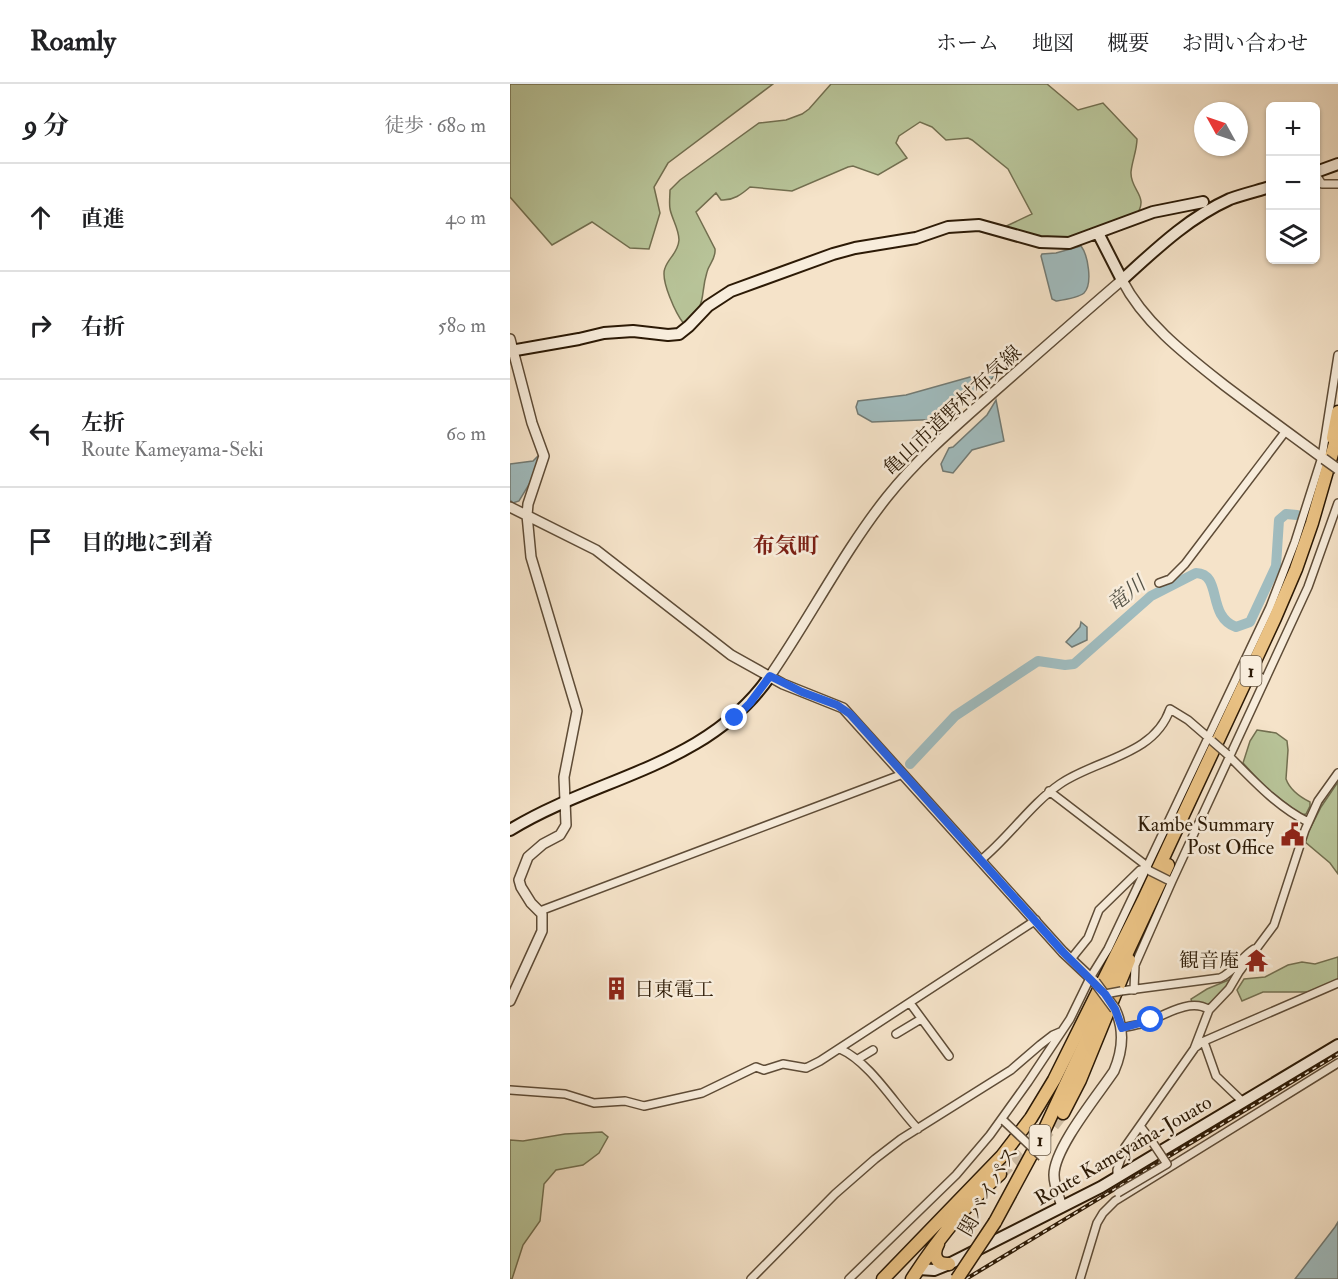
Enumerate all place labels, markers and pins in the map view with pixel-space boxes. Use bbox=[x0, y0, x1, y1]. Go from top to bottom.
place label: Kambe Summary Post Office bbox=[1137, 812, 1275, 860]
public building icon: Kambe Summary Post Office bbox=[1279, 822, 1305, 848]
temple icon: 観音庵 bbox=[1244, 947, 1270, 973]
place label: 観音庵 bbox=[1179, 948, 1239, 973]
building icon: 日東電工 bbox=[603, 976, 629, 1002]
place label: 日東電工 bbox=[634, 977, 714, 1002]

